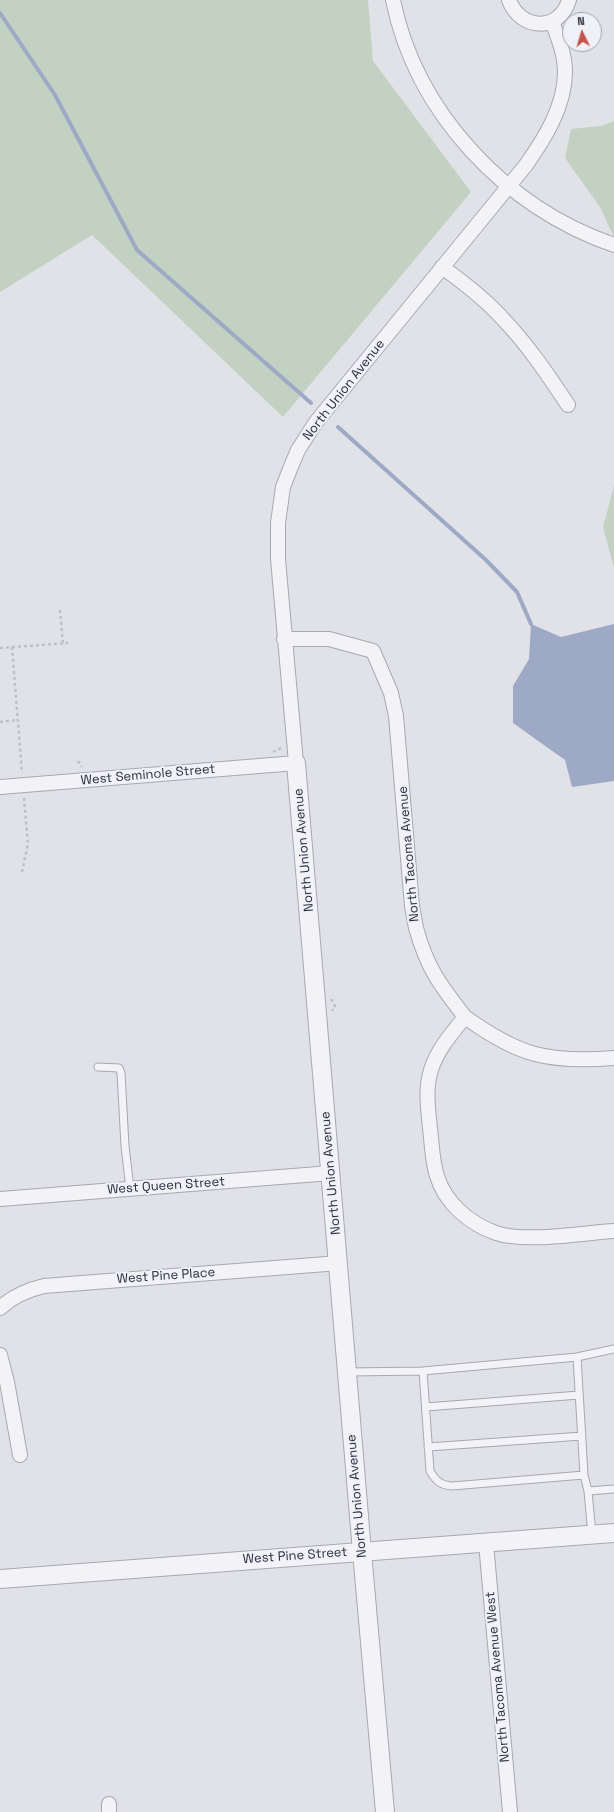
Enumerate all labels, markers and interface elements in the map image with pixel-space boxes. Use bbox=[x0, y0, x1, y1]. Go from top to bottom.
north arrow bbox=[562, 12, 602, 52]
text: N bbox=[577, 14, 585, 28]
street label: North Union Avenue bbox=[300, 336, 388, 444]
street label: West Seminole Street bbox=[80, 761, 216, 789]
street label: North Tacoma Avenue bbox=[395, 785, 423, 923]
street label: North Union Avenue bbox=[291, 788, 317, 912]
street label: North Union Avenue bbox=[318, 1111, 344, 1235]
street label: West Queen Street bbox=[107, 1174, 225, 1198]
street label: West Pine Place bbox=[116, 1265, 216, 1287]
street label: North Union Avenue bbox=[344, 1434, 370, 1558]
street label: West Pine Street bbox=[242, 1545, 348, 1567]
street label: North Tacoma Avenue West bbox=[483, 1591, 513, 1763]

